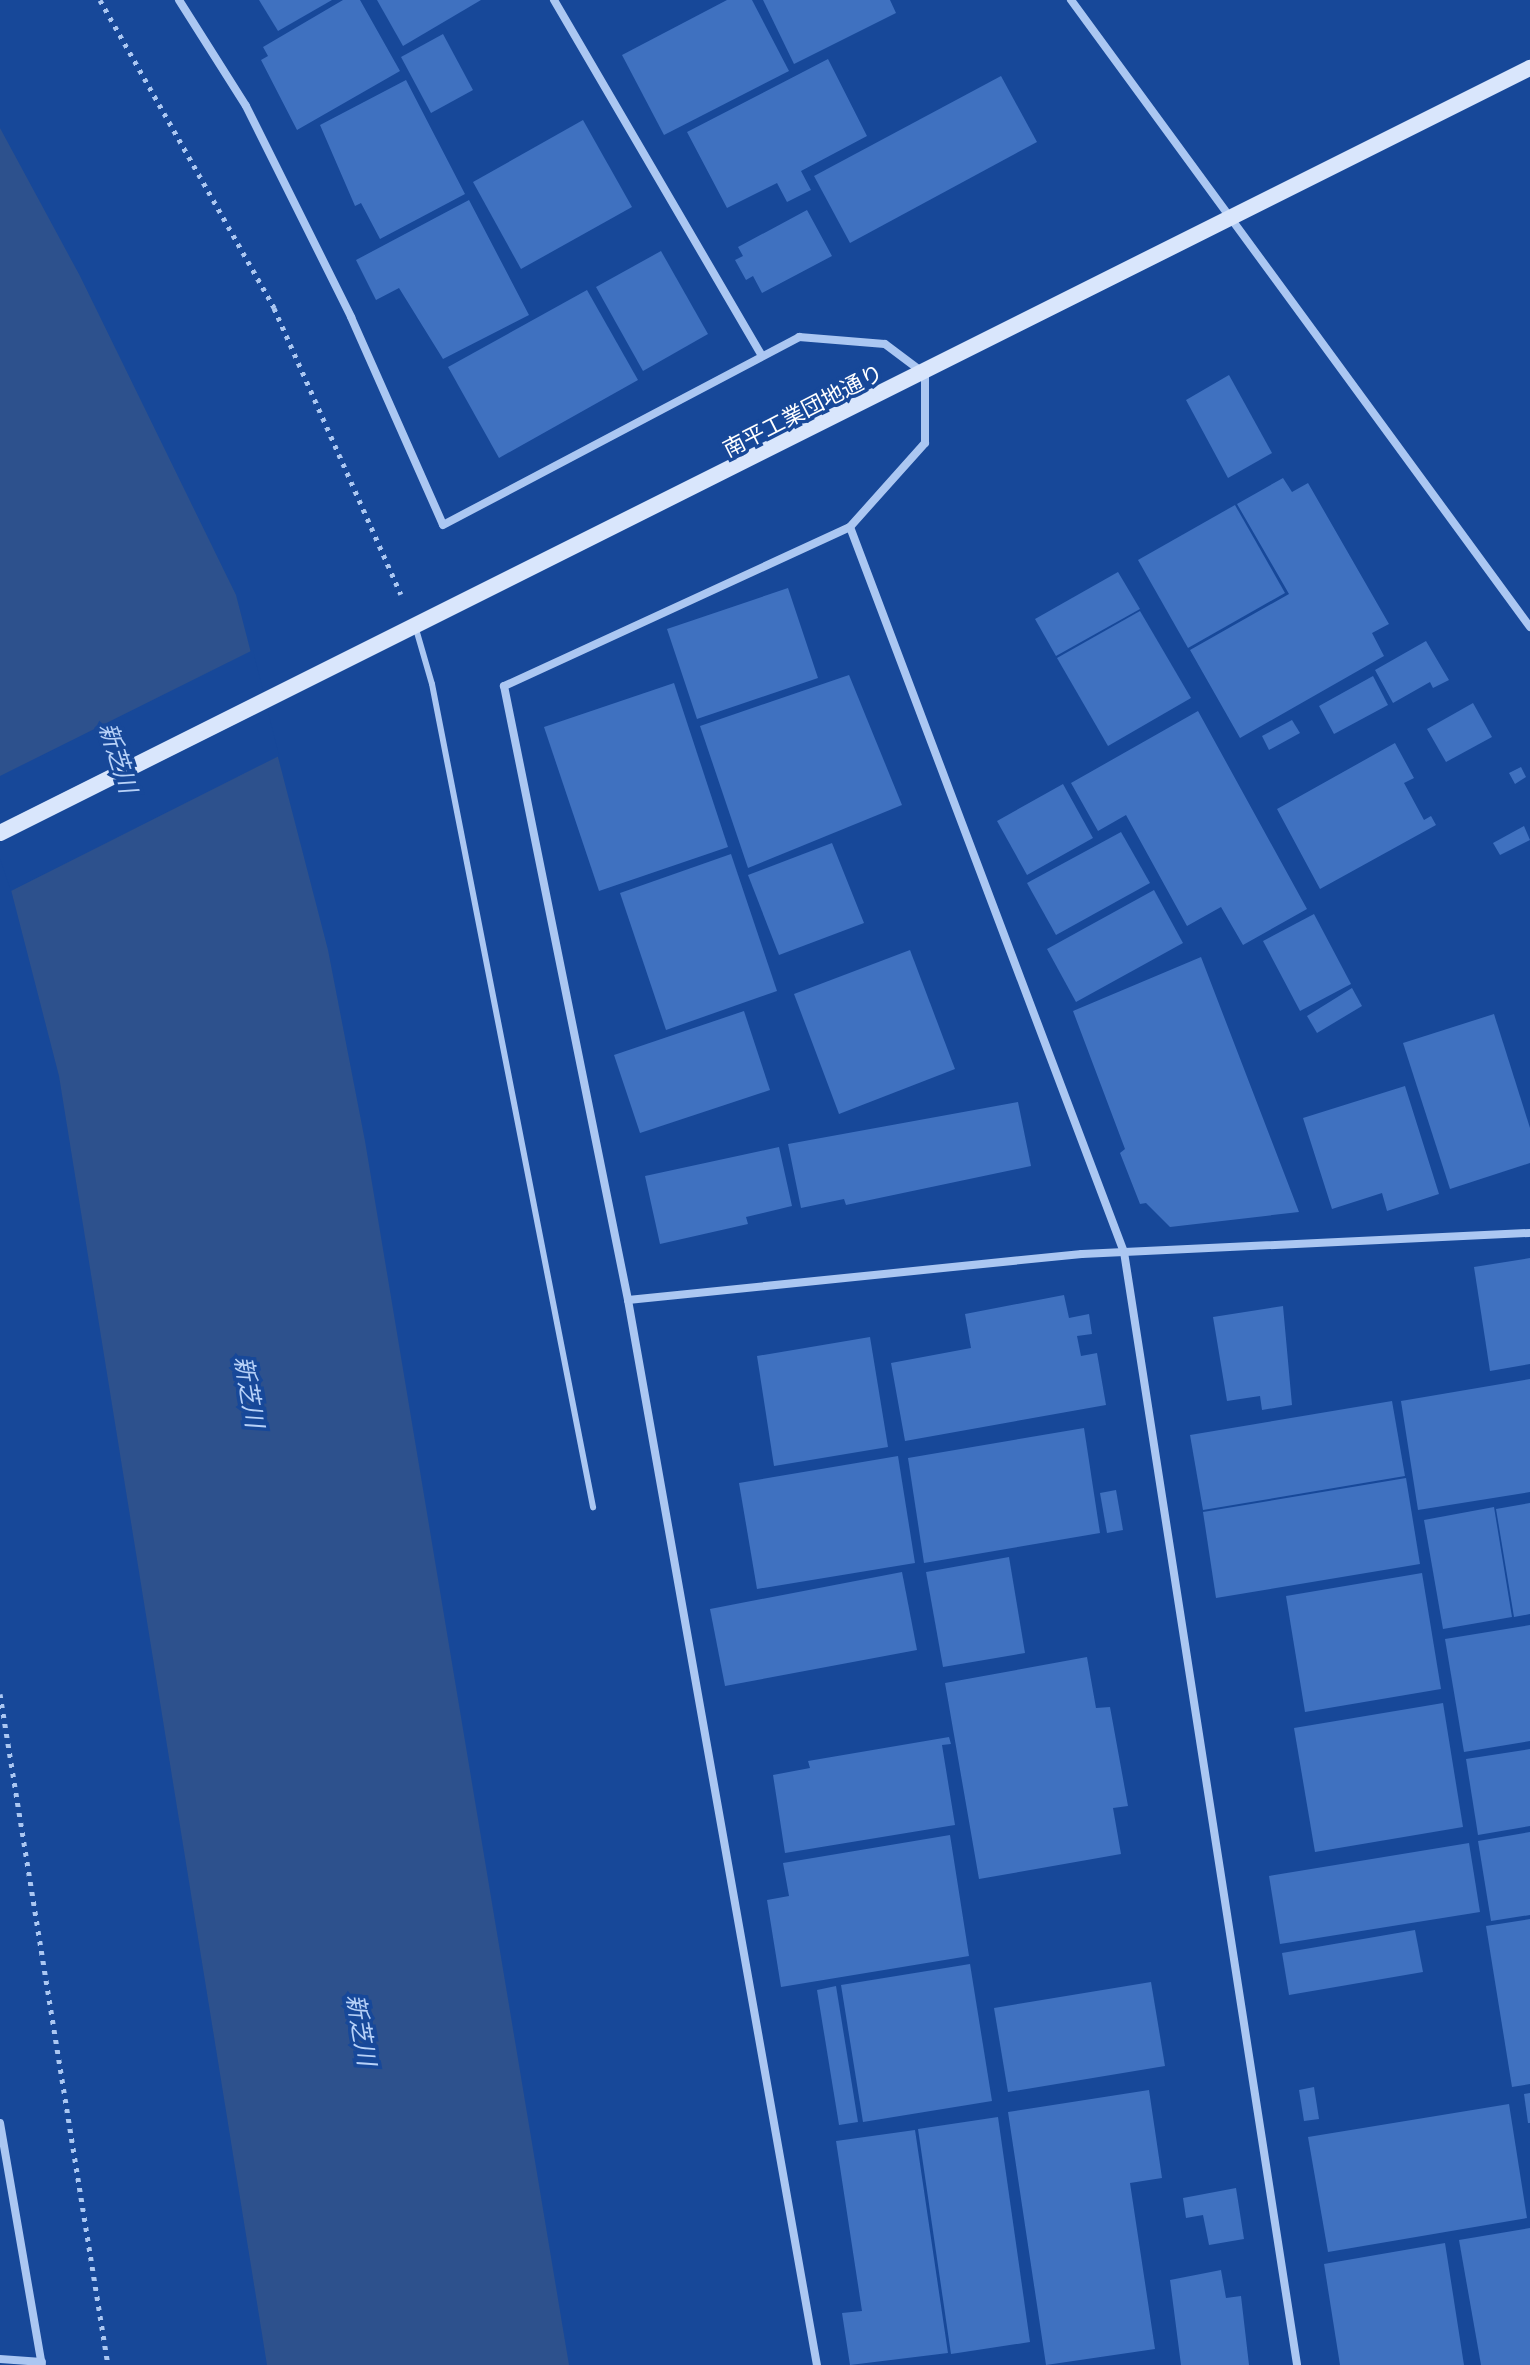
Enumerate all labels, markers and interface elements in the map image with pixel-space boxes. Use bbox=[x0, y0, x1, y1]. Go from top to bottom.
street label: 南平工業団地通り bbox=[719, 359, 887, 463]
water label: 新芝川 bbox=[92, 719, 142, 797]
water label: 新芝川 bbox=[228, 1354, 268, 1430]
water label: 新芝川 bbox=[340, 1992, 380, 2068]

